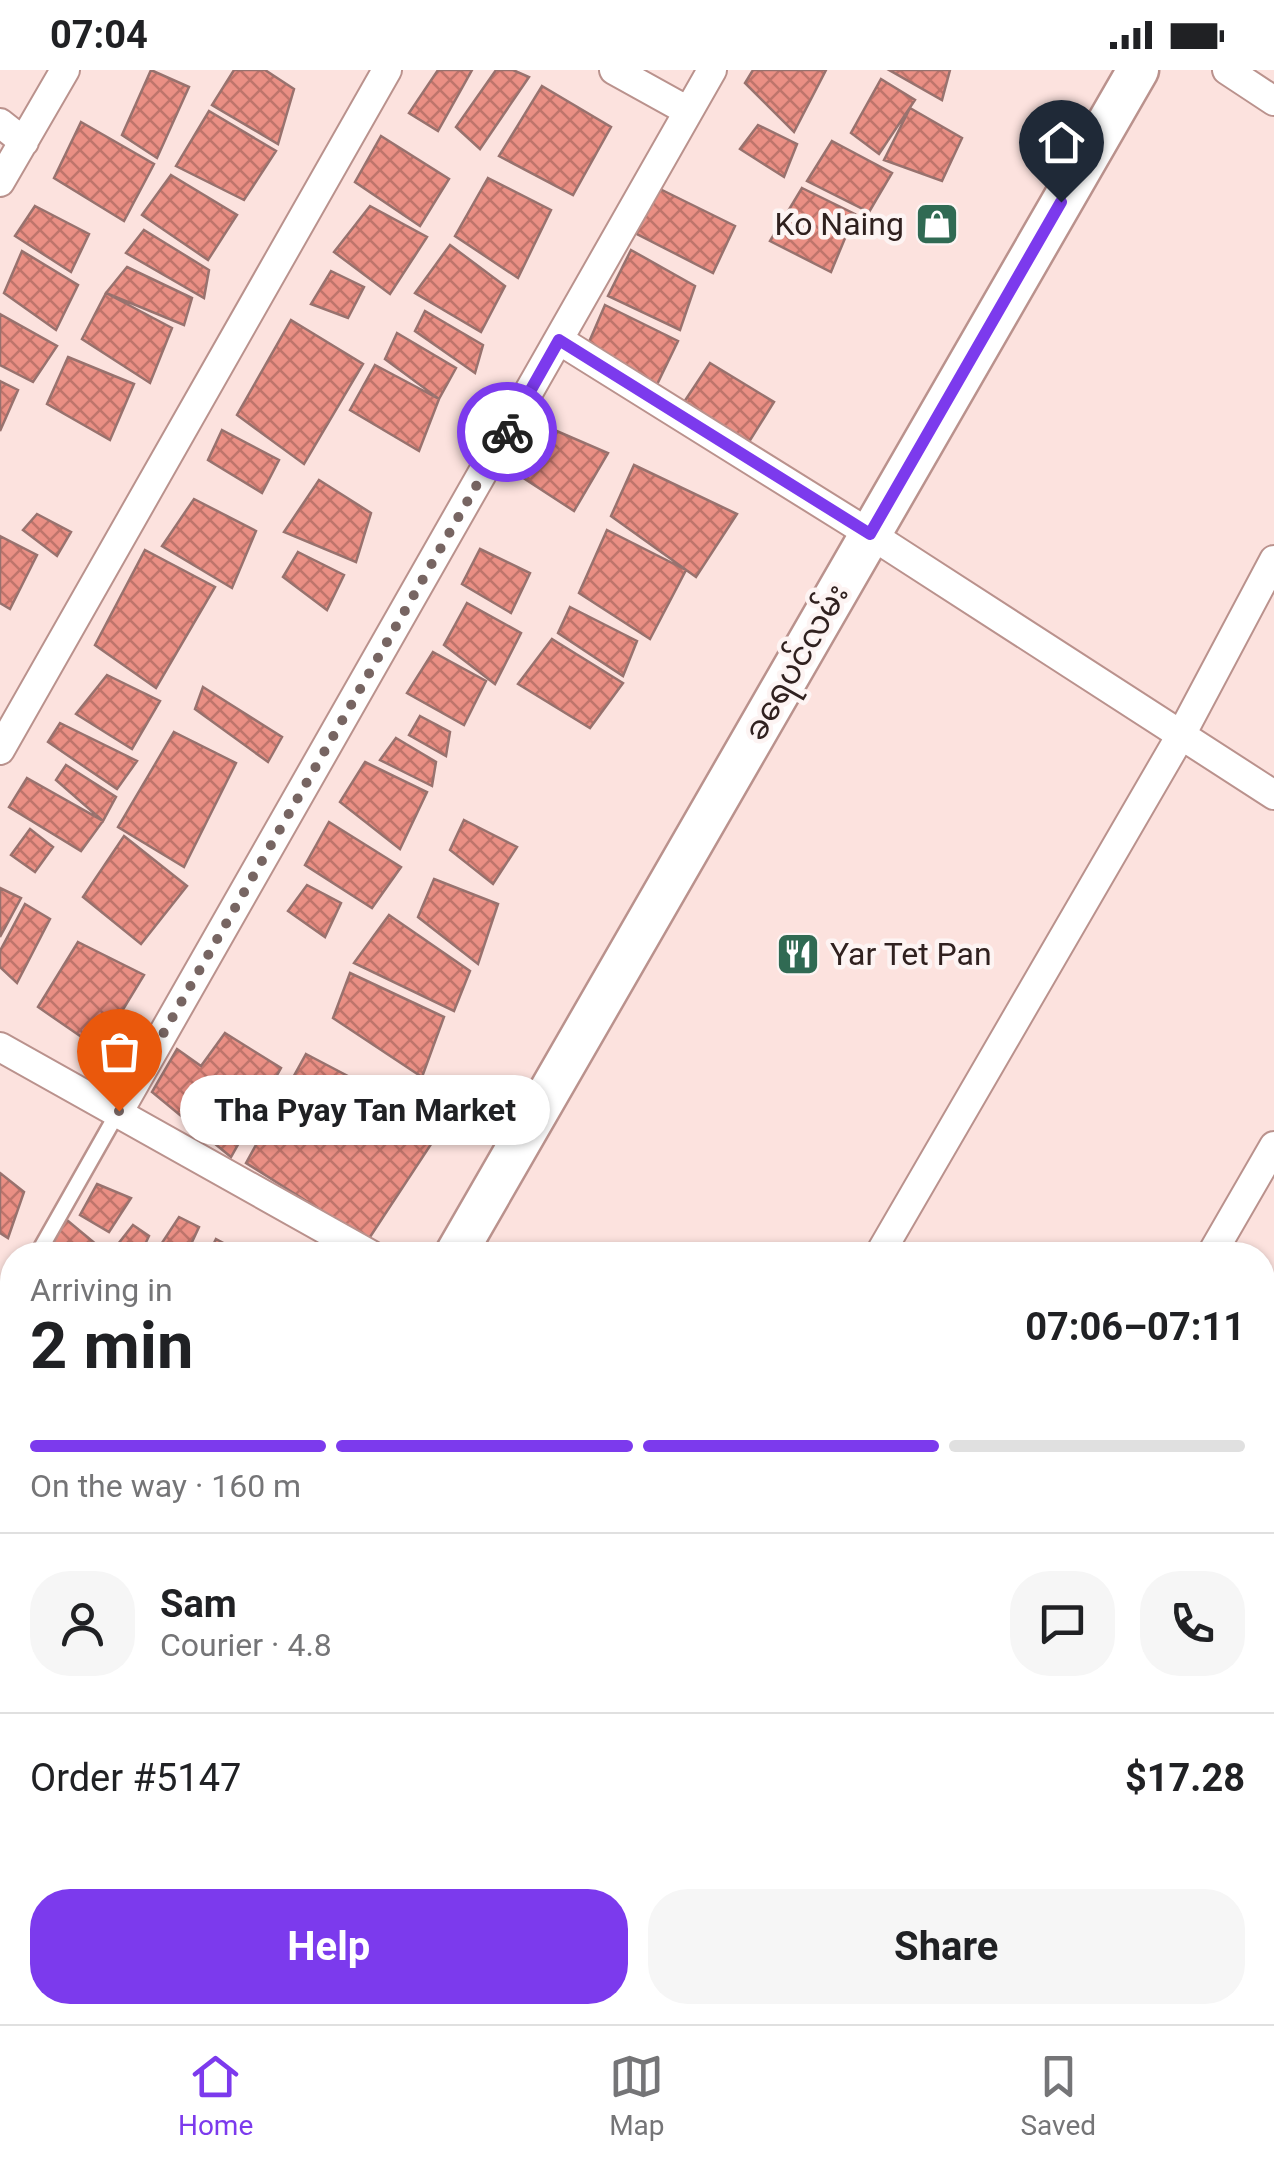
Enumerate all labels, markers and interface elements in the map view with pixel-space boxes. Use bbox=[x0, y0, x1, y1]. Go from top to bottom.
text: 07:04 bbox=[50, 13, 148, 57]
pin bbox=[1019, 100, 1104, 203]
icon: home bbox=[1034, 115, 1089, 170]
shop icon: Ko Naing bbox=[914, 201, 960, 247]
place label: Ko Naing bbox=[775, 205, 904, 243]
courier bbox=[457, 382, 557, 482]
icon: bike bbox=[480, 405, 535, 460]
street label: ခရေပင်လမ်း bbox=[732, 575, 862, 751]
restaurant icon: Yar Tet Pan bbox=[775, 931, 821, 977]
place label: Yar Tet Pan bbox=[830, 935, 992, 973]
pin bbox=[77, 1009, 162, 1112]
icon: bag bbox=[92, 1024, 147, 1079]
callout: Tha Pyay Tan Market bbox=[179, 1076, 549, 1146]
text: Tha Pyay Tan Market bbox=[214, 1091, 516, 1129]
text: Arriving in bbox=[30, 1271, 173, 1309]
text: 07:06–07:11 bbox=[1025, 1305, 1245, 1349]
text: 2 min bbox=[30, 1308, 193, 1384]
text: On the way · 160 m bbox=[30, 1467, 301, 1505]
button: person bbox=[30, 1571, 135, 1676]
button: chat bbox=[1010, 1571, 1115, 1676]
button: phone bbox=[1140, 1571, 1245, 1676]
text: Sam bbox=[160, 1582, 237, 1626]
text: Courier · 4.8 bbox=[160, 1626, 332, 1664]
text: Order #5147 bbox=[30, 1756, 241, 1800]
text: $17.28 bbox=[1125, 1756, 1245, 1800]
button: Help bbox=[30, 1889, 628, 2004]
button: Share bbox=[648, 1889, 1245, 2004]
tab: Home bbox=[178, 2049, 253, 2142]
tab: Map bbox=[609, 2049, 665, 2142]
tab: Saved bbox=[1020, 2049, 1096, 2142]

